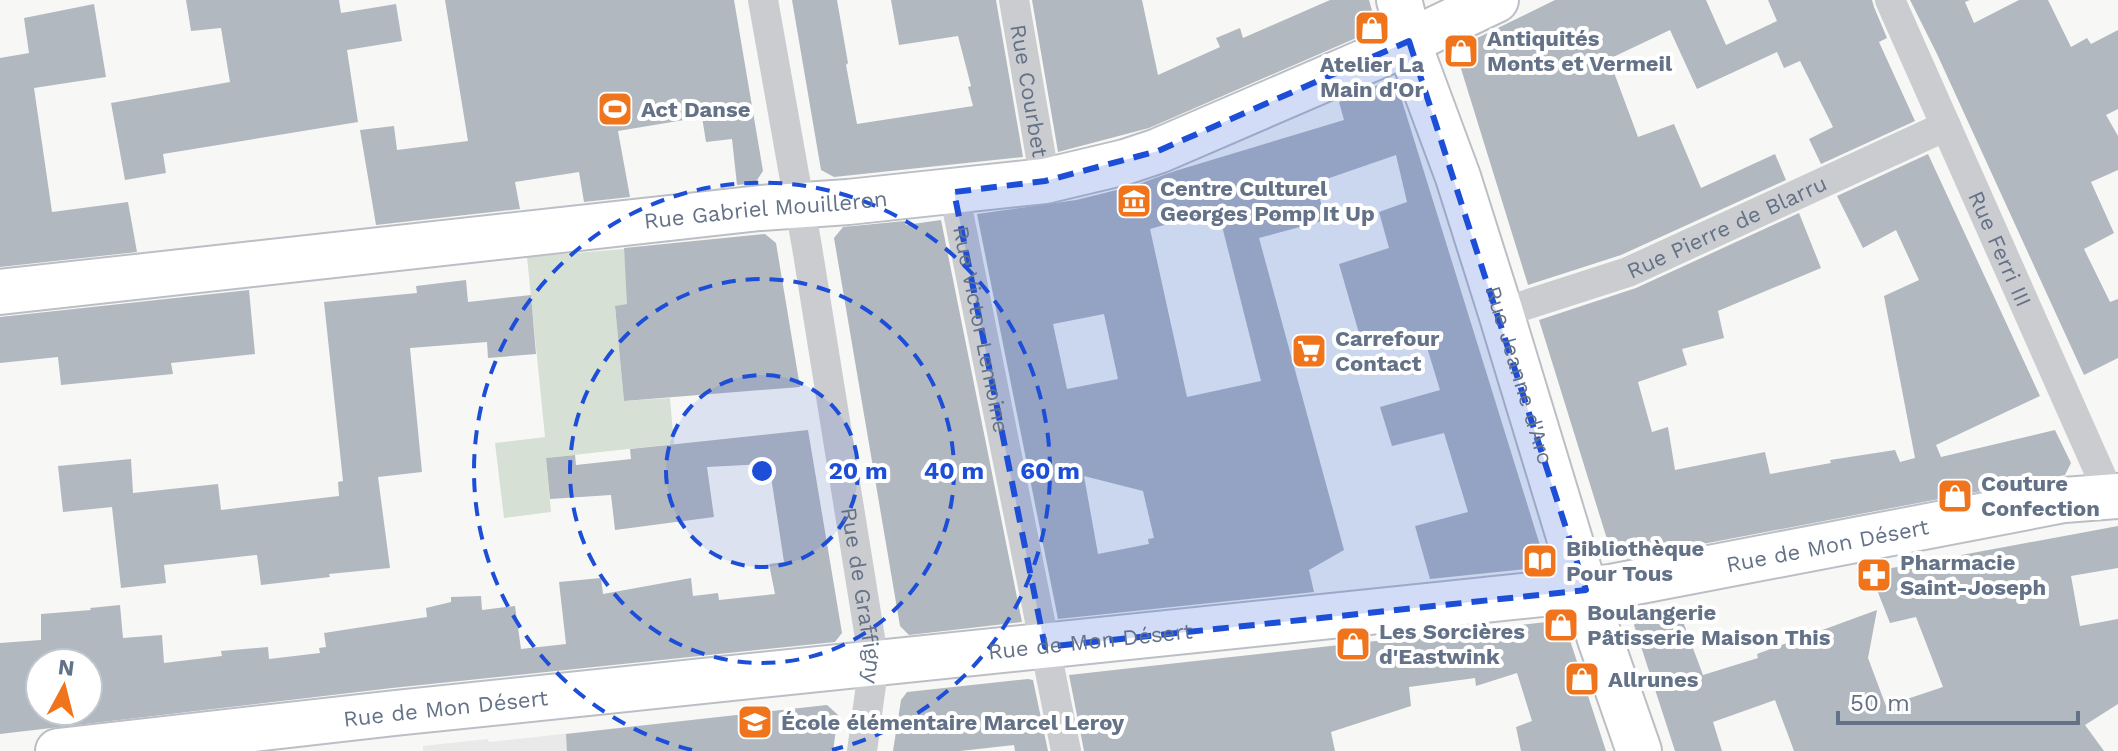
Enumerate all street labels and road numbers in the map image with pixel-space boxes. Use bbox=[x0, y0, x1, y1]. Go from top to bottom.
street label: Rue Courbet bbox=[1005, 22, 1053, 159]
street label: Rue Pierre de Blarru bbox=[1623, 171, 1831, 284]
street label: Rue Gabriel Mouilleron bbox=[643, 186, 888, 234]
street label: Rue Ferri III bbox=[1963, 187, 2036, 311]
street label: Rue Victor Lemoine bbox=[948, 224, 1014, 435]
street label: Rue Jeanne d'Arc bbox=[1480, 283, 1558, 467]
street label: Rue de Graffigny bbox=[836, 505, 886, 686]
street label: Rue de Mon Désert bbox=[1724, 514, 1931, 577]
street label: Rue de Mon Désert bbox=[987, 618, 1194, 664]
street label: Rue de Mon Désert bbox=[342, 685, 549, 732]

